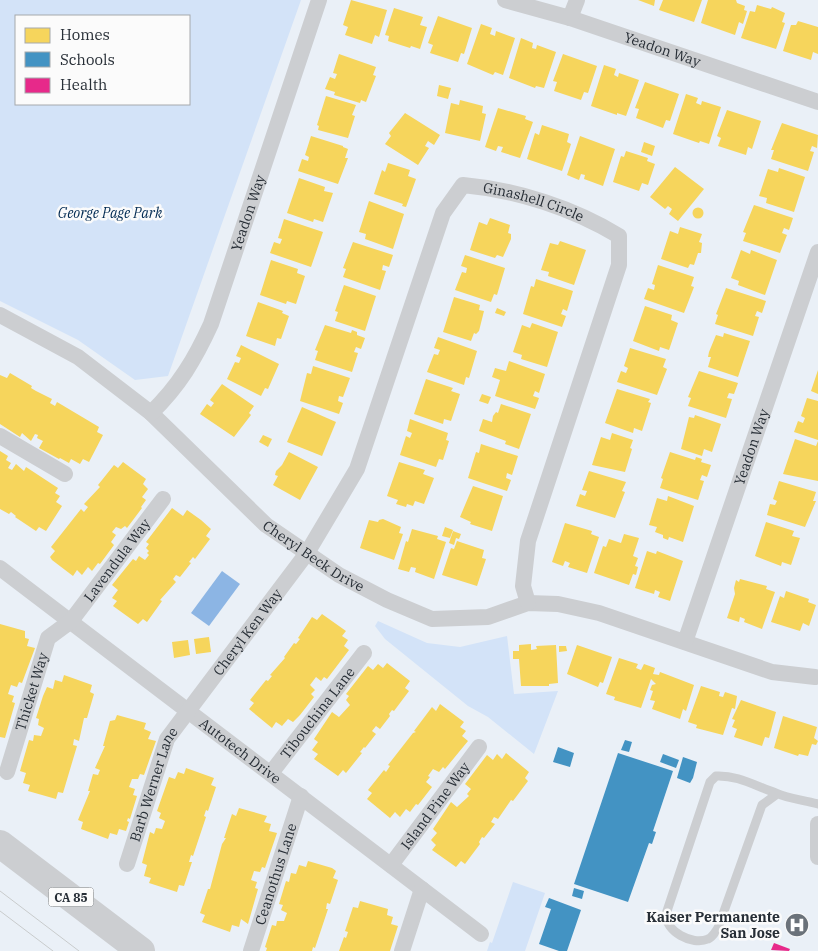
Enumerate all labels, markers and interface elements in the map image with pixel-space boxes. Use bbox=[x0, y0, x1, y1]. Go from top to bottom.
legend bbox=[15, 15, 190, 105]
text: Homes bbox=[60, 25, 110, 44]
street label: Yeadon Way bbox=[622, 28, 703, 71]
text: Schools bbox=[60, 50, 115, 69]
text: Health bbox=[60, 75, 107, 94]
street label: Yeadon Way bbox=[227, 172, 269, 254]
street label: Ginashell Circle bbox=[482, 179, 587, 225]
park label: George Page Park bbox=[58, 204, 163, 222]
street label: Yeadon Way bbox=[730, 406, 773, 488]
street label: Lavendula Way bbox=[80, 515, 154, 605]
street label: Cheryl Beck Drive bbox=[259, 516, 367, 596]
street label: Cheryl Ken Way bbox=[209, 585, 286, 679]
street label: Thicket Way bbox=[11, 650, 52, 733]
street label: Tibouchina Lane bbox=[276, 663, 359, 762]
street label: Autotech Drive bbox=[196, 714, 285, 788]
street label: Barb Werner Lane bbox=[126, 723, 182, 844]
street label: Island Pine Way bbox=[397, 758, 474, 853]
street label: Ceanothus Lane bbox=[251, 821, 301, 927]
road number: CA 85 bbox=[48, 888, 94, 906]
place label: Kaiser Permanente San Jose bbox=[646, 908, 780, 942]
hospital icon: Kaiser Permanente San Jose bbox=[784, 912, 810, 938]

